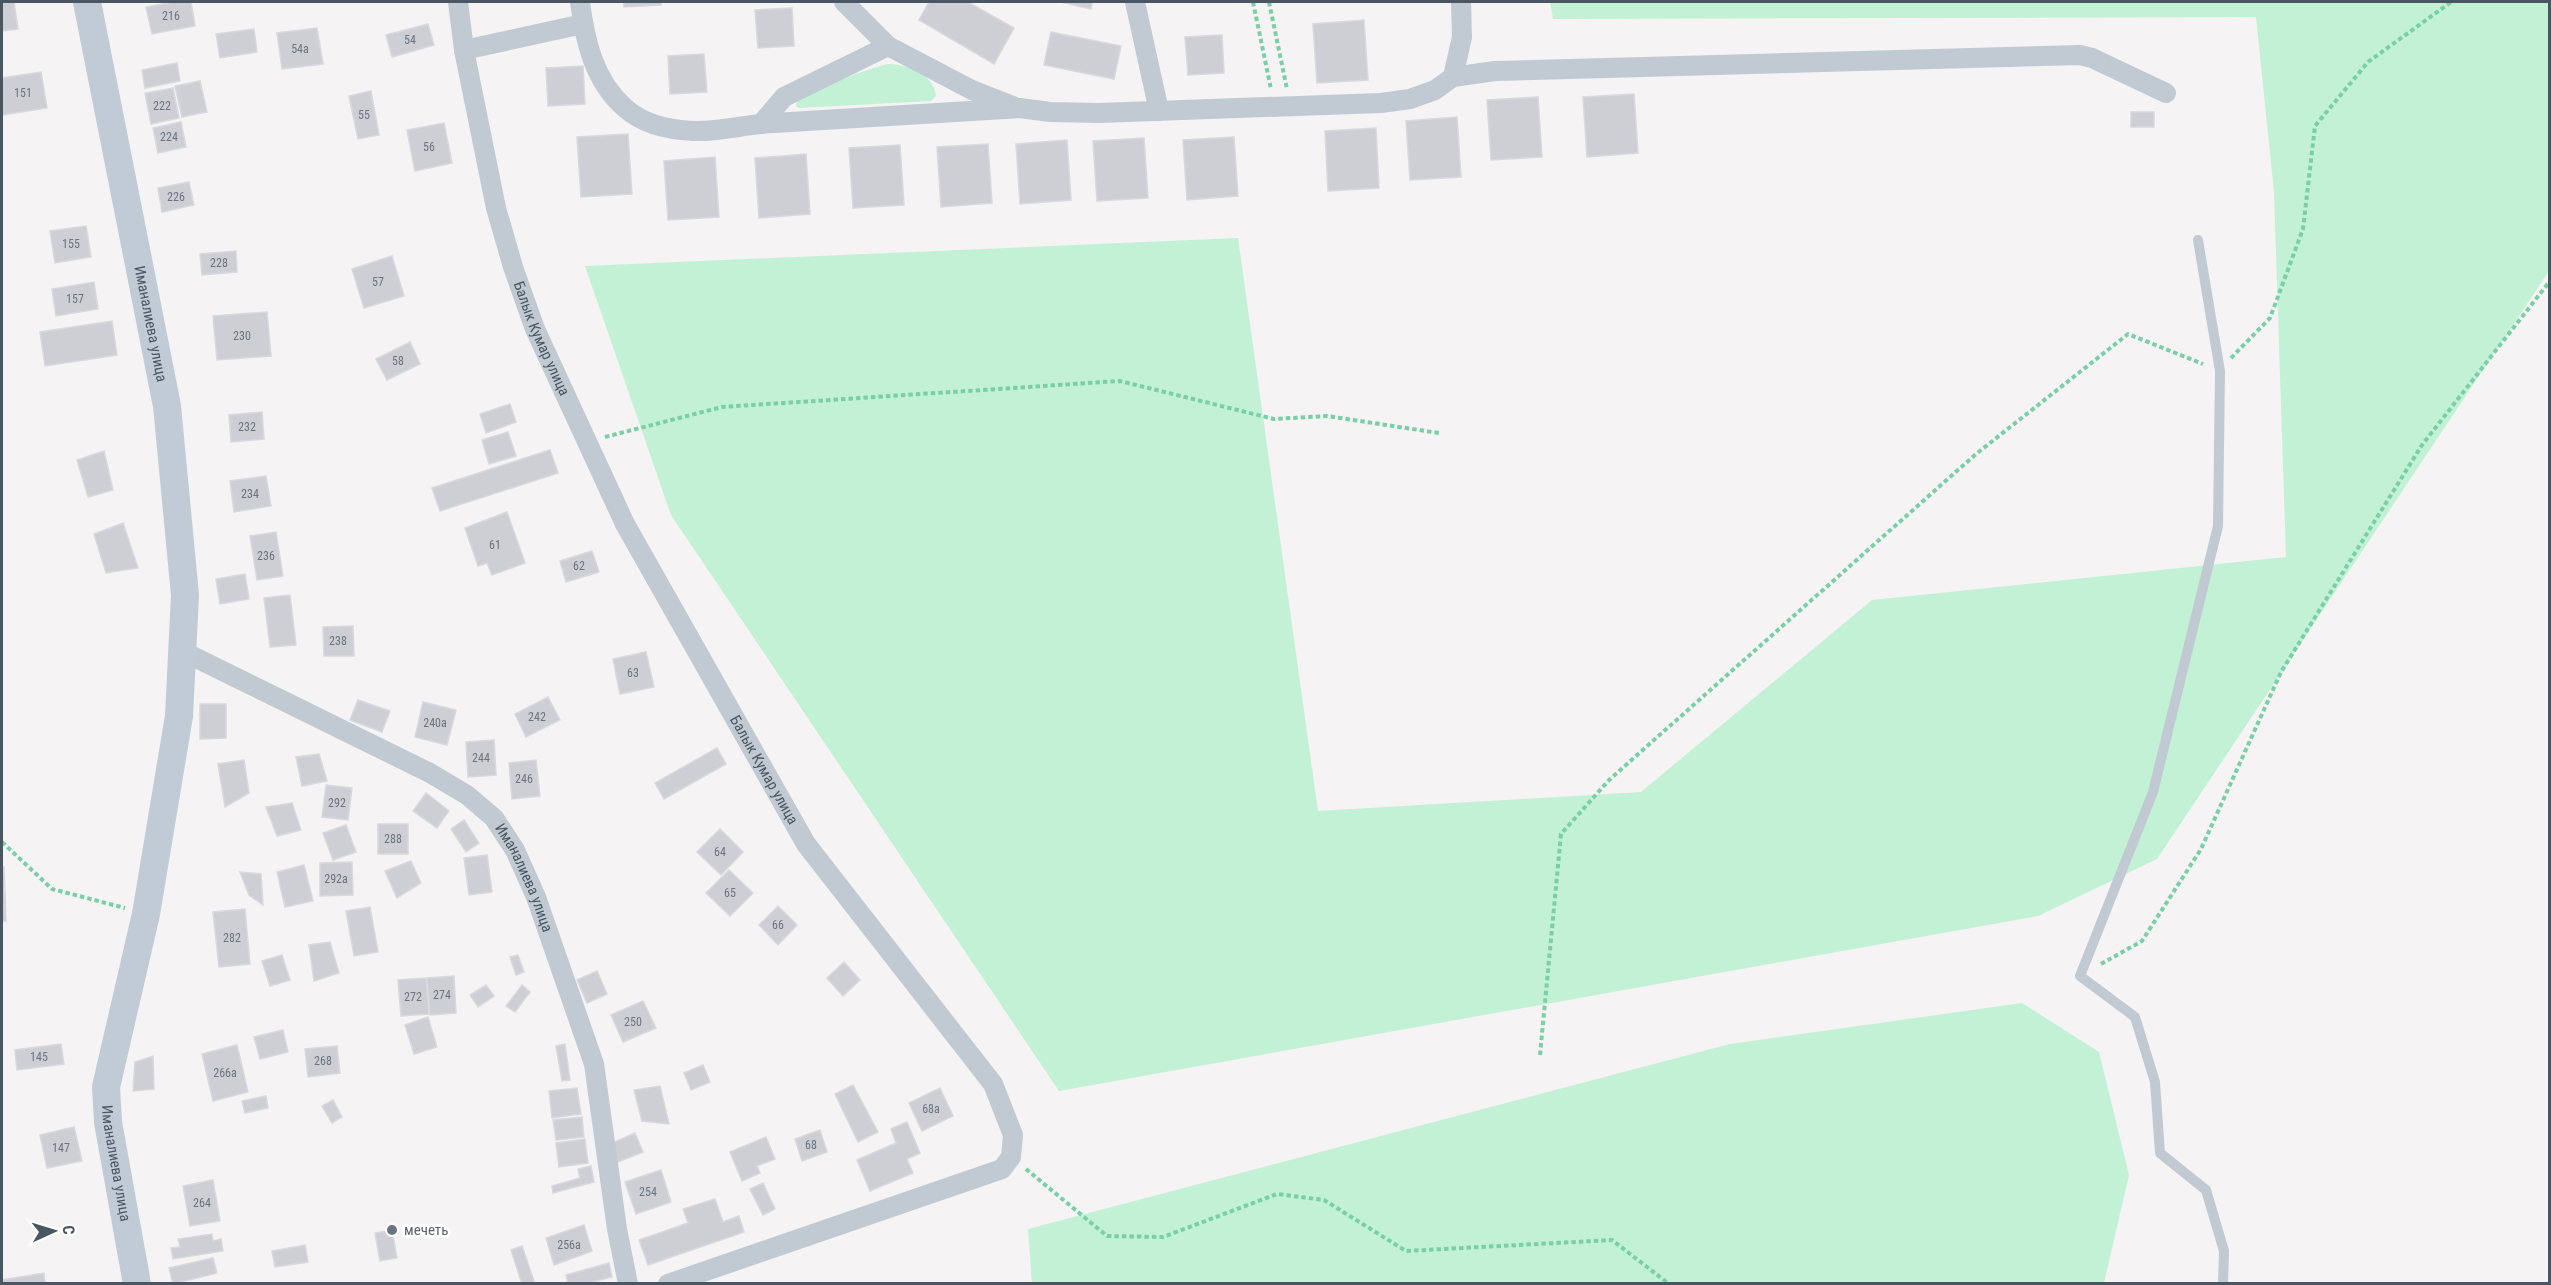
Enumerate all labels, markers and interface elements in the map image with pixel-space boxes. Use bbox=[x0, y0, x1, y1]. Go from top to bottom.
house number: 216 bbox=[162, 9, 180, 23]
house number: 54 bbox=[404, 33, 416, 47]
house number: 54а bbox=[291, 42, 309, 56]
house number: 151 bbox=[14, 86, 32, 100]
house number: 222 bbox=[153, 99, 171, 113]
house number: 55 bbox=[358, 108, 370, 122]
house number: 224 bbox=[160, 130, 178, 144]
house number: 56 bbox=[423, 140, 435, 154]
house number: 226 bbox=[167, 190, 185, 204]
house number: 155 bbox=[62, 237, 80, 251]
house number: 228 bbox=[210, 256, 228, 270]
street label: Иманалиева улица bbox=[130, 264, 171, 383]
house number: 57 bbox=[372, 275, 384, 289]
street label: Балык Кумар улица bbox=[510, 279, 574, 399]
house number: 157 bbox=[66, 292, 84, 306]
house number: 230 bbox=[233, 329, 251, 343]
house number: 58 bbox=[392, 354, 404, 368]
house number: 232 bbox=[238, 420, 256, 434]
house number: 234 bbox=[241, 487, 259, 501]
house number: 61 bbox=[489, 538, 501, 552]
house number: 236 bbox=[257, 549, 275, 563]
house number: 62 bbox=[573, 559, 585, 573]
house number: 238 bbox=[329, 634, 347, 648]
house number: 63 bbox=[627, 666, 639, 680]
house number: 242 bbox=[528, 710, 546, 724]
street label: Балык Кумар улица bbox=[726, 712, 802, 828]
house number: 240а bbox=[423, 716, 447, 730]
house number: 244 bbox=[472, 751, 490, 765]
house number: 246 bbox=[515, 772, 533, 786]
house number: 292 bbox=[328, 796, 346, 810]
street label: Иманалиева улица bbox=[491, 820, 556, 934]
house number: 288 bbox=[384, 832, 402, 846]
house number: 64 bbox=[714, 845, 726, 859]
house number: 292а bbox=[324, 872, 348, 886]
house number: 65 bbox=[724, 886, 736, 900]
house number: 66 bbox=[772, 918, 784, 932]
house number: 282 bbox=[223, 931, 241, 945]
house number: 274 bbox=[433, 988, 451, 1002]
house number: 272 bbox=[404, 990, 422, 1004]
house number: 250 bbox=[624, 1015, 642, 1029]
house number: 145 bbox=[30, 1050, 48, 1064]
house number: 268 bbox=[314, 1054, 332, 1068]
house number: 266а bbox=[213, 1066, 237, 1080]
house number: 68а bbox=[922, 1102, 940, 1116]
street label: Иманалиева улица bbox=[98, 1104, 135, 1223]
house number: 68 bbox=[805, 1138, 817, 1152]
house number: 147 bbox=[52, 1141, 70, 1155]
house number: 254 bbox=[639, 1185, 657, 1199]
house number: 264 bbox=[193, 1196, 211, 1210]
north arrow bbox=[24, 1201, 84, 1261]
place label: мечеть bbox=[404, 1221, 448, 1239]
marker: мечеть bbox=[385, 1223, 399, 1237]
text: С bbox=[59, 1225, 78, 1235]
house number: 256а bbox=[557, 1238, 581, 1252]

